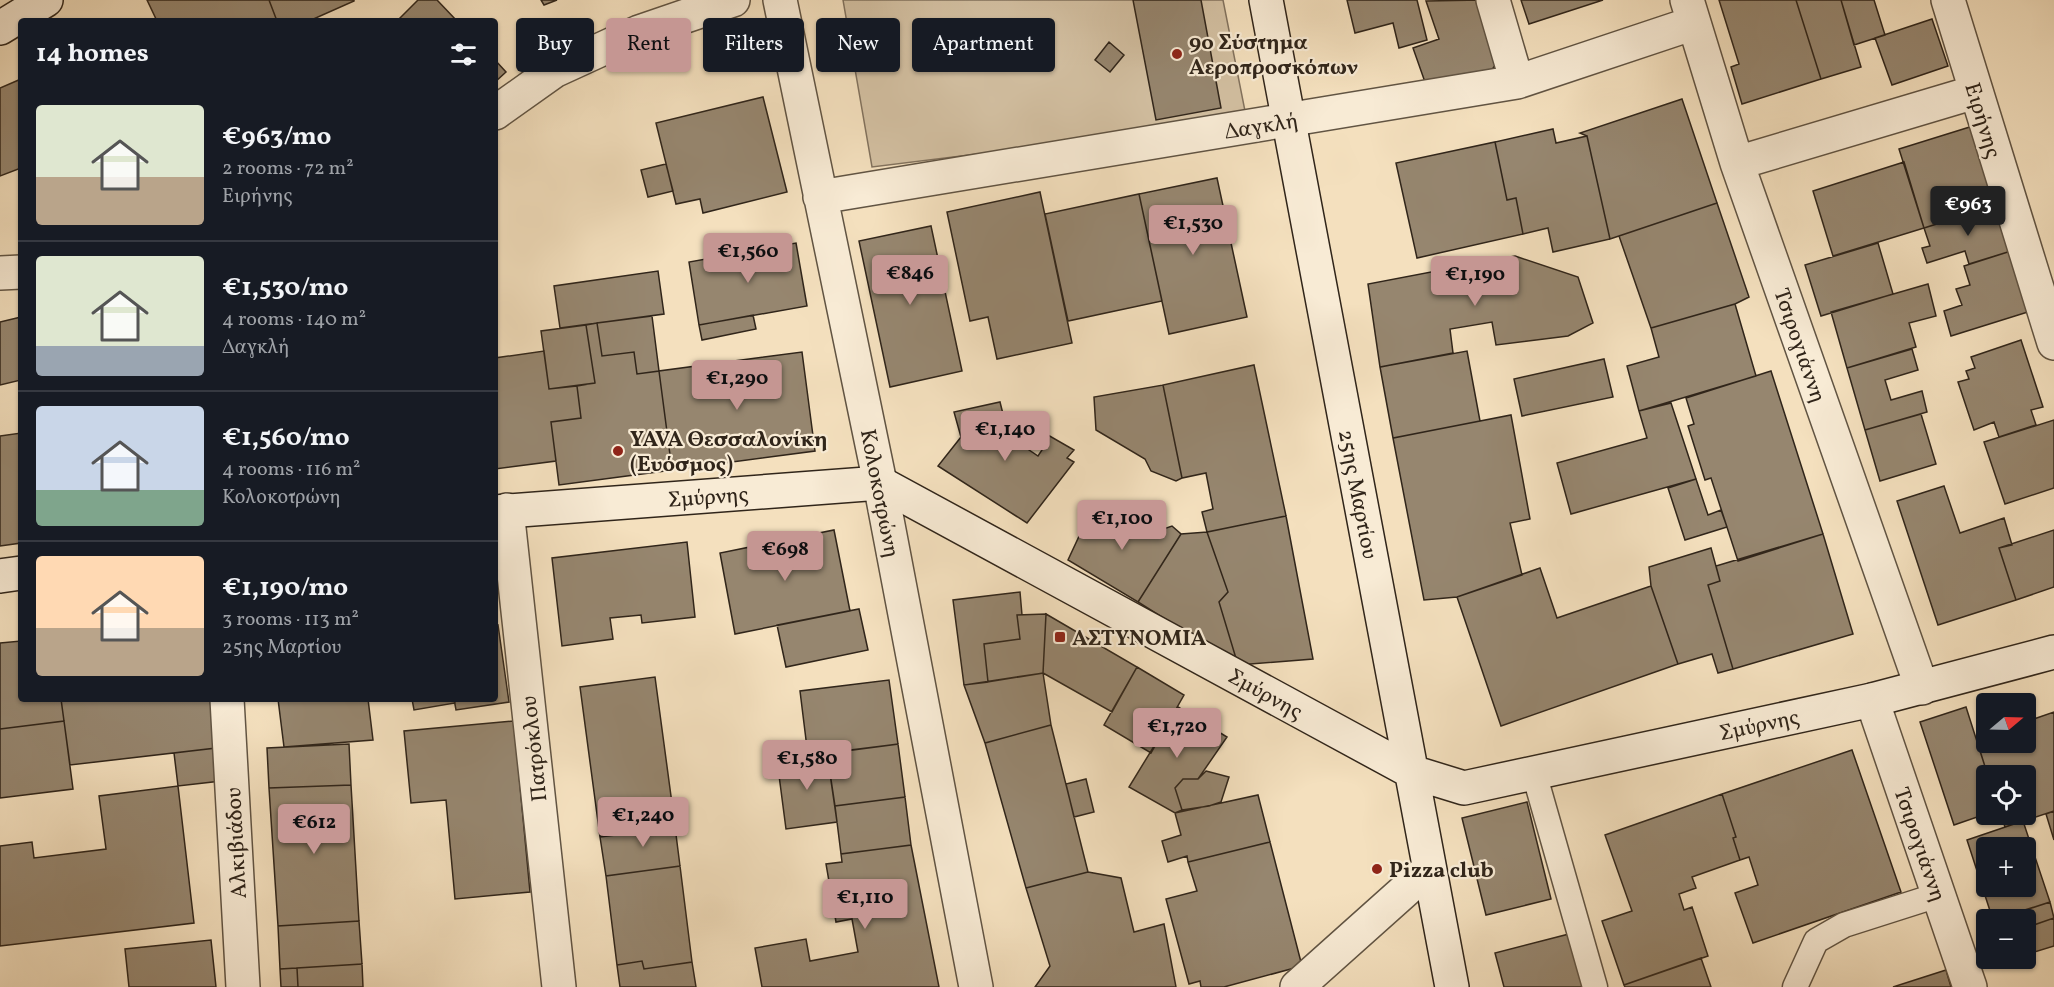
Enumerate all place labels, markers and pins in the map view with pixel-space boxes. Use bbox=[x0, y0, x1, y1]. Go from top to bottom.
place label: 9ο Σύστημα Αεροπροσκόπων bbox=[1189, 28, 1358, 84]
marker: 9ο Σύστημα Αεροπροσκόπων bbox=[1170, 47, 1184, 61]
pin: €963 bbox=[1932, 186, 2004, 237]
pin: €1,530 bbox=[1144, 205, 1242, 256]
pin: €1,560 bbox=[699, 233, 797, 284]
pin: €846 bbox=[874, 255, 946, 306]
pin: €1,190 bbox=[1426, 256, 1524, 307]
pin: €1,290 bbox=[688, 360, 786, 411]
pin: €1,140 bbox=[956, 411, 1054, 462]
place label: YAVA Θεσσαλονίκη (Ευόσμος) bbox=[630, 425, 828, 481]
marker: YAVA Θεσσαλονίκη (Ευόσμος) bbox=[611, 444, 625, 458]
pin: €1,100 bbox=[1073, 500, 1171, 551]
pin: €698 bbox=[749, 531, 821, 582]
place label: ΑΣΤΥΝΟΜΙΑ bbox=[1072, 624, 1207, 655]
marker: ΑΣΤΥΝΟΜΙΑ bbox=[1053, 630, 1067, 644]
pin: €1,720 bbox=[1128, 708, 1226, 759]
pin: €1,580 bbox=[758, 740, 856, 791]
pin: €1,240 bbox=[594, 797, 692, 848]
pin: €612 bbox=[278, 804, 350, 855]
place label: Pizza club bbox=[1389, 856, 1494, 887]
marker: Pizza club bbox=[1370, 862, 1384, 876]
pin: €1,110 bbox=[816, 879, 914, 930]

